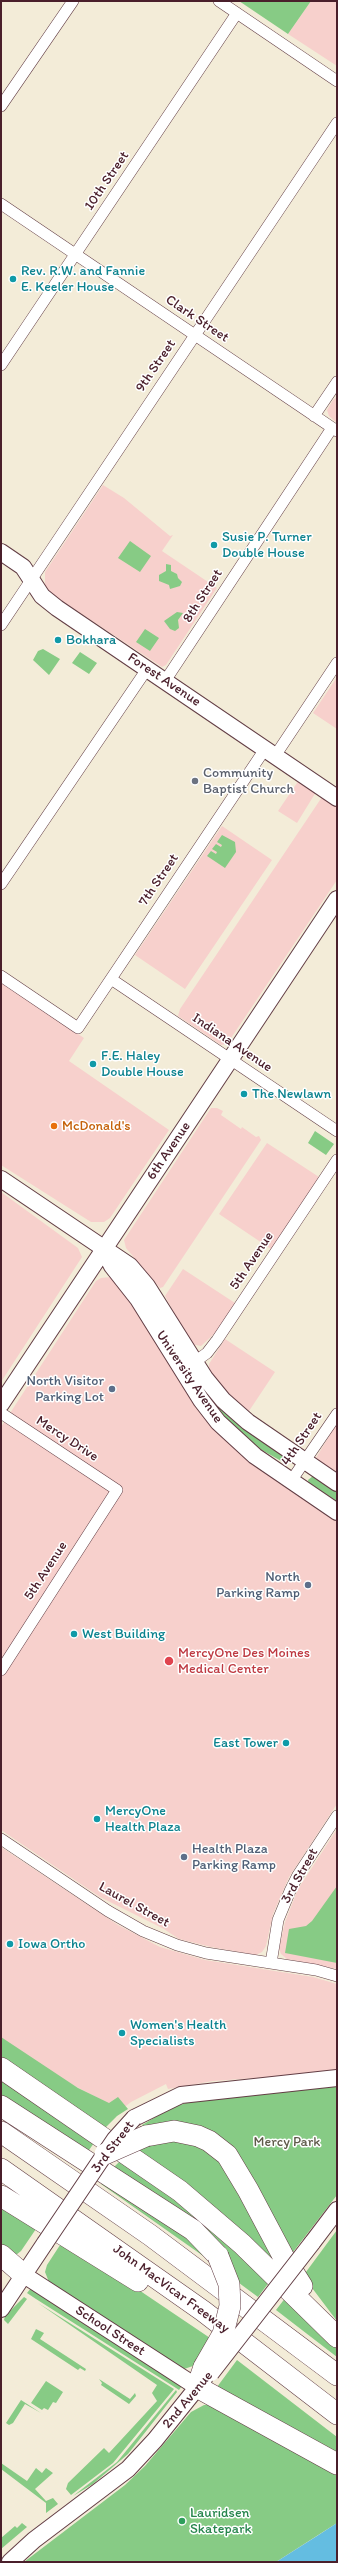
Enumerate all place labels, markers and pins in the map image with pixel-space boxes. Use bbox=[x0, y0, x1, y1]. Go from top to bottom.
place label: Rev. R.W. and Fannie E. Keeler House bbox=[21, 263, 145, 296]
marker: Rev. R.W. and Fannie E. Keeler House bbox=[8, 274, 18, 284]
place label: Susie P. Turner Double House bbox=[222, 529, 312, 562]
marker: Susie P. Turner Double House bbox=[209, 540, 219, 550]
place label: Bokhara bbox=[66, 632, 116, 648]
marker: Bokhara bbox=[53, 635, 63, 645]
place label: Community Baptist Church bbox=[203, 765, 294, 798]
marker: Community Baptist Church bbox=[190, 776, 200, 786]
place label: F.E. Haley Double House bbox=[101, 1048, 184, 1080]
marker: F.E. Haley Double House bbox=[88, 1059, 98, 1069]
place label: The Newlawn bbox=[252, 1086, 331, 1102]
marker: The Newlawn bbox=[239, 1089, 249, 1099]
place label: McDonald's bbox=[62, 1118, 130, 1134]
marker: McDonald's bbox=[49, 1121, 59, 1131]
place label: North Visitor Parking Lot bbox=[26, 1373, 104, 1406]
marker: North Visitor Parking Lot bbox=[107, 1384, 117, 1394]
place label: North Parking Ramp bbox=[216, 1569, 300, 1602]
marker: North Parking Ramp bbox=[303, 1580, 313, 1590]
place label: West Building bbox=[82, 1626, 165, 1642]
marker: West Building bbox=[69, 1629, 79, 1639]
place label: MercyOne Des Moines Medical Center bbox=[178, 1645, 310, 1678]
marker: MercyOne Des Moines Medical Center bbox=[163, 1655, 175, 1667]
place label: East Tower bbox=[213, 1735, 278, 1751]
marker: East Tower bbox=[281, 1738, 291, 1748]
place label: MercyOne Health Plaza bbox=[105, 1803, 181, 1836]
marker: MercyOne Health Plaza bbox=[92, 1814, 102, 1824]
place label: Health Plaza Parking Ramp bbox=[192, 1841, 276, 1874]
marker: Health Plaza Parking Ramp bbox=[179, 1852, 189, 1862]
place label: Iowa Ortho bbox=[18, 1936, 86, 1952]
marker: Iowa Ortho bbox=[5, 1939, 15, 1949]
place label: Women's Health Specialists bbox=[130, 2017, 227, 2050]
marker: Women's Health Specialists bbox=[117, 2028, 127, 2038]
place label: Lauridsen Skatepark bbox=[190, 2505, 252, 2538]
marker: Lauridsen Skatepark bbox=[177, 2516, 187, 2526]

